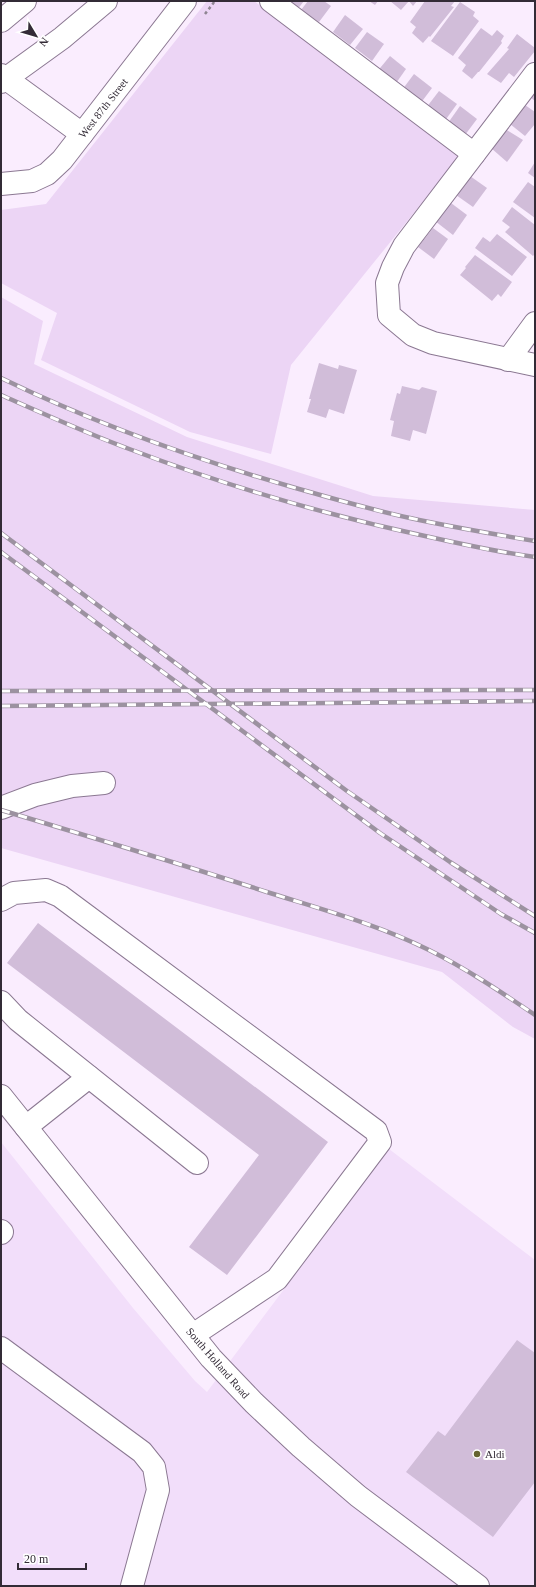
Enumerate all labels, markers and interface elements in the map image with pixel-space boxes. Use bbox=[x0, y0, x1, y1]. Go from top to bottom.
north arrow bbox=[16, 16, 56, 56]
text: N bbox=[37, 35, 51, 49]
street label: West 87th Street bbox=[76, 76, 130, 140]
street label: South Holland Road bbox=[184, 1325, 252, 1401]
place label: Aldi bbox=[485, 1448, 505, 1460]
marker: Aldi bbox=[472, 1449, 482, 1459]
scale bar bbox=[18, 1545, 86, 1571]
text: 20 m bbox=[24, 1552, 49, 1566]

